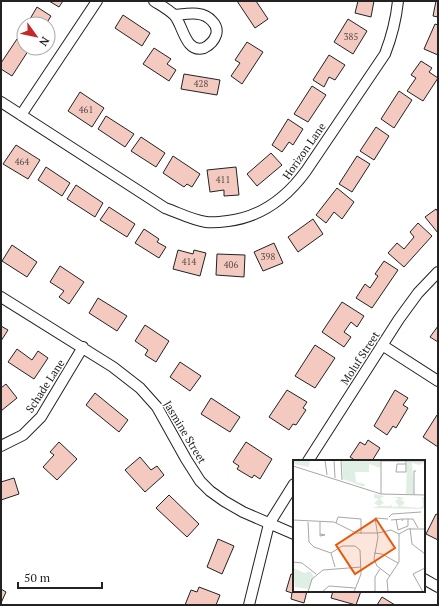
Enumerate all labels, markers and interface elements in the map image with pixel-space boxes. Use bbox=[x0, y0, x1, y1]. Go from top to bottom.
north arrow bbox=[16, 16, 56, 56]
house number: 385 bbox=[344, 31, 358, 43]
text: N bbox=[36, 34, 53, 49]
house number: 428 bbox=[194, 78, 208, 90]
house number: 461 bbox=[79, 104, 93, 116]
street label: Horizon Lane bbox=[279, 120, 329, 182]
house number: 464 bbox=[15, 156, 29, 168]
house number: 411 bbox=[216, 174, 230, 186]
house number: 398 bbox=[261, 251, 275, 263]
house number: 414 bbox=[182, 256, 196, 268]
house number: 406 bbox=[224, 259, 238, 271]
street label: Moluf Street bbox=[338, 329, 382, 387]
street label: Schade Lane bbox=[23, 356, 68, 415]
street label: Jasmine Street bbox=[161, 398, 209, 466]
inset map bbox=[293, 460, 425, 592]
scale bar bbox=[18, 564, 102, 590]
text: 50 m bbox=[24, 570, 51, 585]

